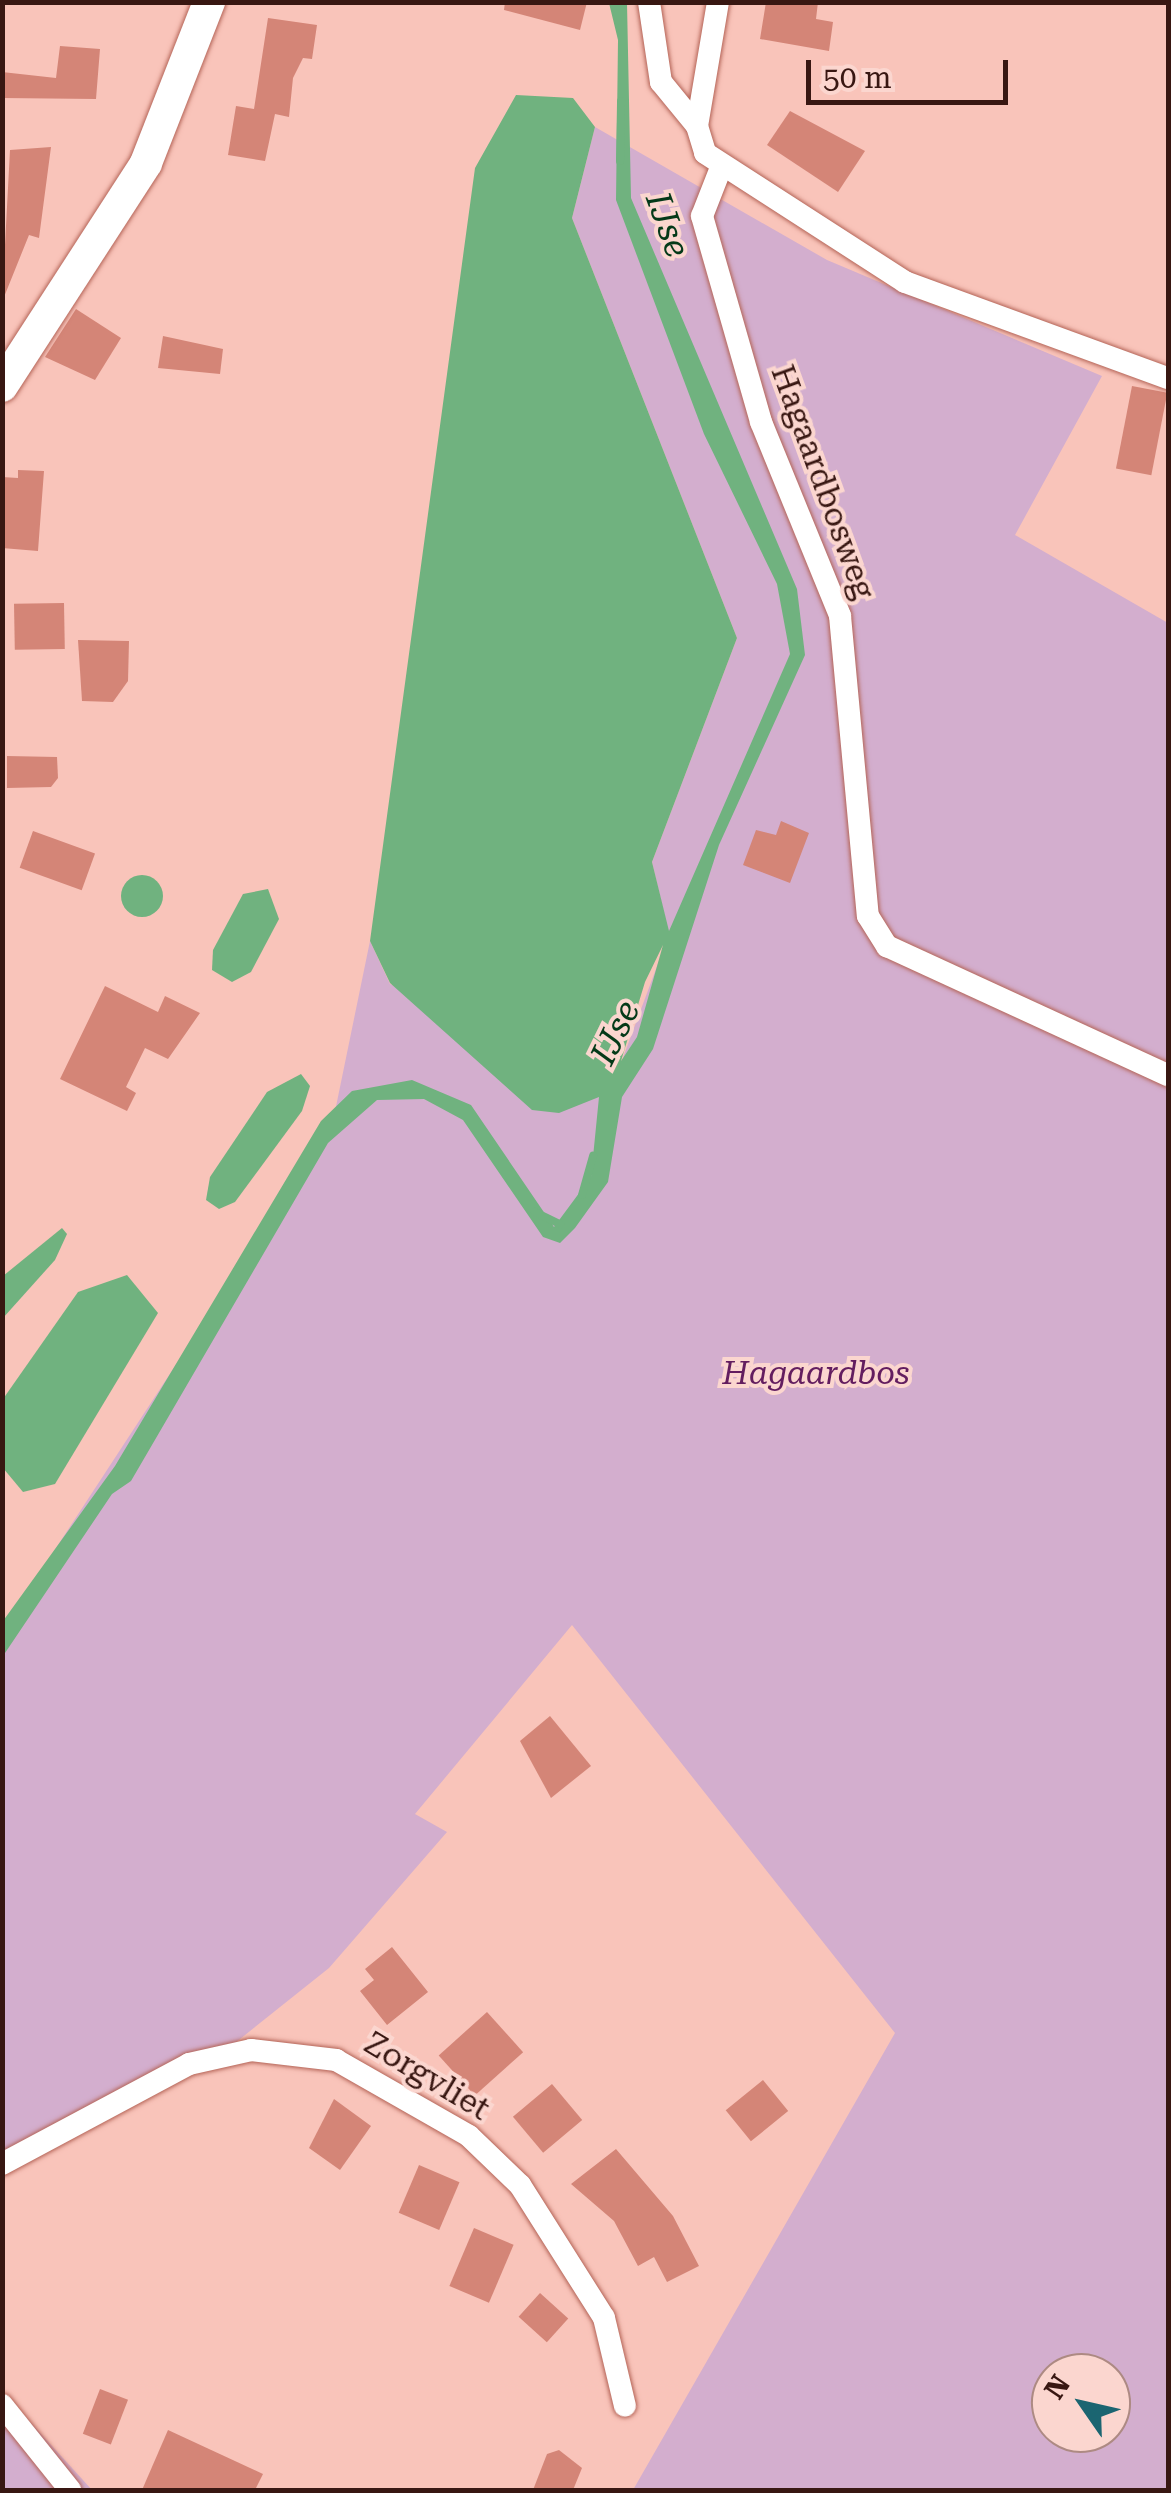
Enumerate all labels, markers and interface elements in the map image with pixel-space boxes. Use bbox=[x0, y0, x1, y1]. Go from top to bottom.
scale bar bbox=[811, 40, 1014, 102]
text: 50 m bbox=[823, 60, 892, 95]
water label: IJse bbox=[636, 187, 698, 263]
street label: Hagaardbosweg bbox=[763, 360, 883, 604]
water label: IJse bbox=[583, 994, 649, 1072]
park label: Hagaardbos bbox=[722, 1354, 910, 1392]
street label: Zorgvliet bbox=[357, 2024, 497, 2128]
north arrow bbox=[1031, 2353, 1131, 2453]
text: N bbox=[1038, 2369, 1077, 2405]

